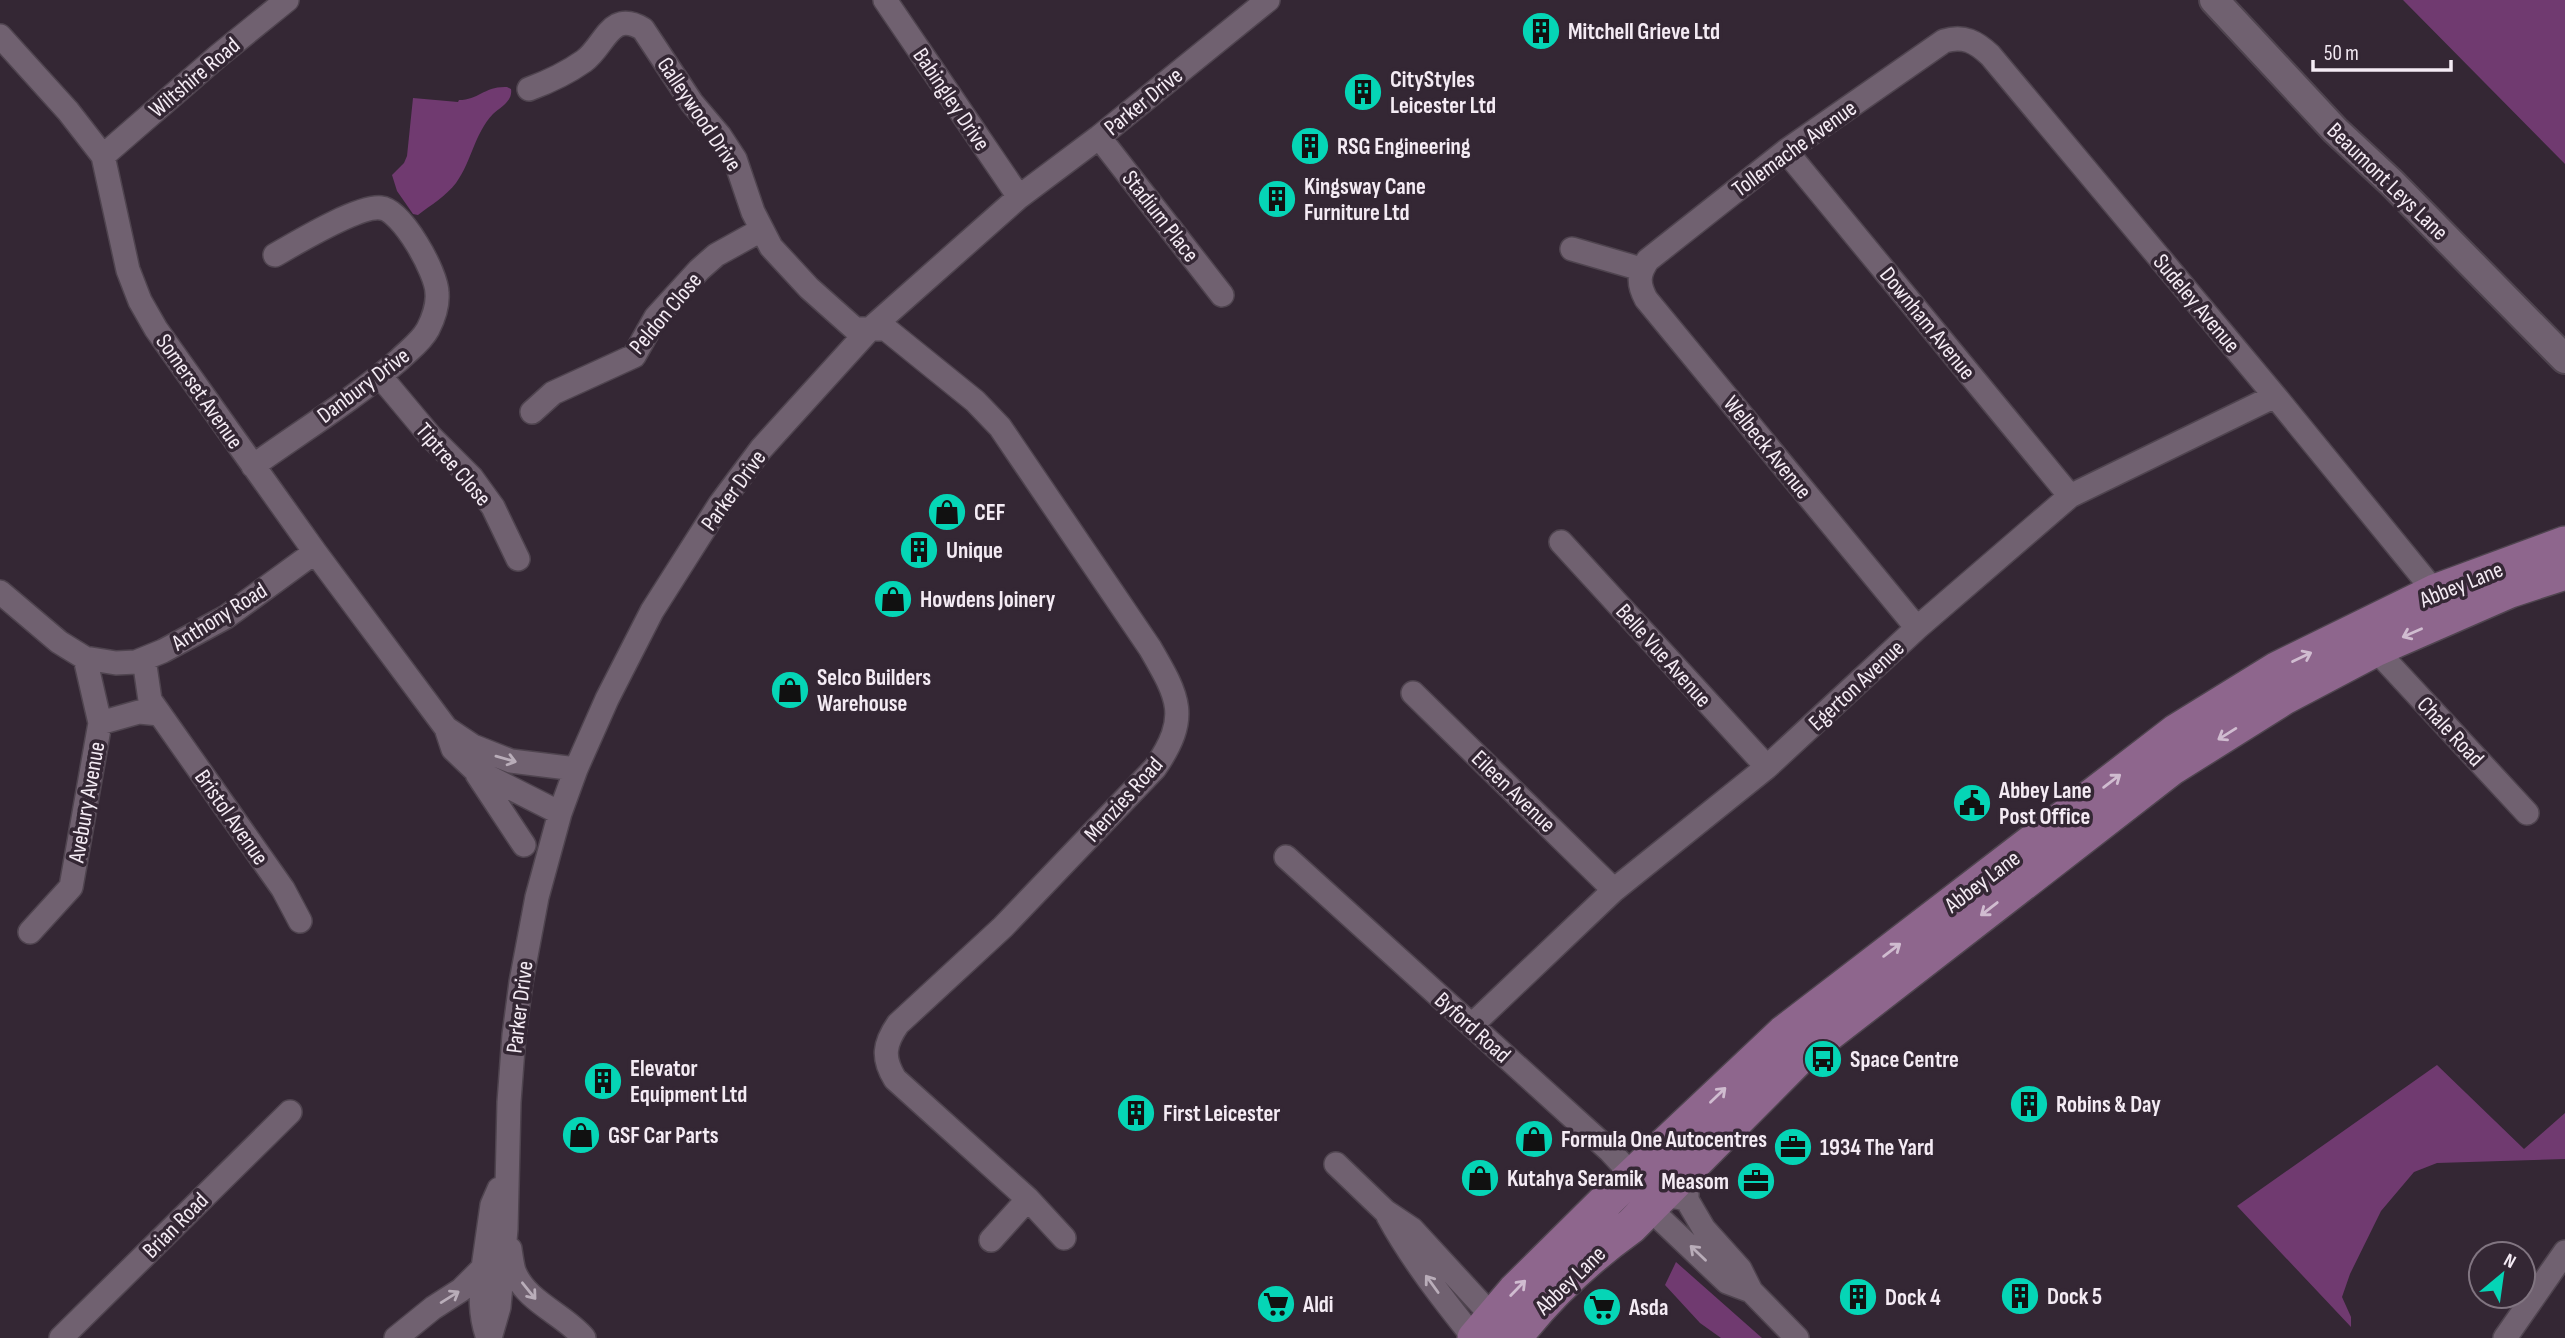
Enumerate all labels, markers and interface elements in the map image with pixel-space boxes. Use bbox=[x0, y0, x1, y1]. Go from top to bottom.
building icon: Mitchell Grieve Ltd bbox=[1520, 10, 1562, 52]
place label: Mitchell Grieve Ltd bbox=[1568, 18, 1720, 46]
scale bar bbox=[2313, 28, 2451, 72]
street label: Wiltshire Road bbox=[143, 32, 246, 124]
text: 50 m bbox=[2324, 41, 2359, 66]
street label: Babingley Drive bbox=[907, 43, 996, 156]
street label: Galleywood Drive bbox=[651, 52, 748, 177]
street label: Parker Drive bbox=[1099, 62, 1189, 142]
place label: CityStyles Leicester Ltd bbox=[1390, 66, 1496, 120]
building icon: CityStyles Leicester Ltd bbox=[1342, 71, 1384, 113]
street label: Tollemache Avenue bbox=[1727, 94, 1862, 203]
street label: Beaumont Leys Lane bbox=[2321, 117, 2454, 247]
building icon: RSG Engineering bbox=[1289, 125, 1331, 167]
place label: RSG Engineering bbox=[1337, 133, 1471, 161]
street label: Stadium Place bbox=[1116, 165, 1205, 268]
place label: Kingsway Cane Furniture Ltd bbox=[1304, 173, 1426, 227]
building icon: Kingsway Cane Furniture Ltd bbox=[1256, 178, 1298, 220]
street label: Sudeley Avenue bbox=[2147, 249, 2246, 359]
street label: Downham Avenue bbox=[1873, 262, 1981, 386]
street label: Peldon Close bbox=[623, 267, 708, 360]
street label: Somerset Avenue bbox=[149, 329, 249, 454]
street label: Danbury Drive bbox=[312, 342, 415, 430]
street label: Welbeck Avenue bbox=[1717, 390, 1817, 505]
street label: Tiptree Close bbox=[410, 417, 497, 512]
street label: Parker Drive bbox=[695, 445, 772, 536]
shop icon: CEF bbox=[926, 491, 968, 533]
place label: CEF bbox=[974, 499, 1005, 527]
building icon: Unique bbox=[898, 529, 940, 571]
place label: Unique bbox=[946, 537, 1003, 565]
street label: Abbey Lane bbox=[2415, 556, 2507, 615]
street label: Anthony Road bbox=[166, 577, 272, 658]
shop icon: Howdens Joinery bbox=[872, 578, 914, 620]
place label: Howdens Joinery bbox=[920, 586, 1056, 614]
street label: Belle Vue Avenue bbox=[1609, 598, 1717, 713]
one-way arrow bbox=[2401, 627, 2423, 640]
street label: Egerton Avenue bbox=[1803, 634, 1910, 737]
one-way arrow bbox=[2291, 650, 2312, 664]
place label: Selco Builders Warehouse bbox=[817, 664, 931, 718]
shop icon: Selco Builders Warehouse bbox=[769, 669, 811, 711]
street label: Chale Road bbox=[2411, 691, 2490, 772]
one-way arrow bbox=[2217, 727, 2237, 741]
street label: Avebury Avenue bbox=[62, 740, 111, 866]
street label: Eileen Avenue bbox=[1465, 745, 1561, 839]
street label: Menzies Road bbox=[1078, 751, 1169, 848]
one-way arrow bbox=[495, 753, 517, 766]
street label: Bristol Avenue bbox=[188, 765, 274, 871]
one-way arrow bbox=[2102, 774, 2121, 789]
place label: Abbey Lane Post Office bbox=[1998, 777, 2092, 831]
public building icon: Abbey Lane Post Office bbox=[1951, 782, 1993, 824]
street label: Abbey Lane bbox=[1939, 844, 2026, 920]
one-way arrow bbox=[1980, 902, 1999, 917]
one-way arrow bbox=[1883, 942, 1901, 957]
street label: Parker Drive bbox=[500, 959, 540, 1055]
street label: Byford Road bbox=[1429, 986, 1516, 1069]
bus stop icon: Space Centre bbox=[1802, 1038, 1844, 1080]
place label: Space Centre bbox=[1850, 1046, 1959, 1074]
place label: Elevator Equipment Ltd bbox=[630, 1055, 747, 1109]
building icon: Elevator Equipment Ltd bbox=[582, 1060, 624, 1102]
building icon: Robins & Day bbox=[2008, 1083, 2050, 1125]
one-way arrow bbox=[1709, 1086, 1726, 1103]
place label: Robins & Day bbox=[2056, 1091, 2161, 1119]
building icon: First Leicester bbox=[1115, 1092, 1157, 1134]
place label: First Leicester bbox=[1163, 1100, 1280, 1128]
shop icon: GSF Car Parts bbox=[560, 1114, 602, 1156]
shop icon: Formula One Autocentres bbox=[1513, 1118, 1555, 1160]
place label: GSF Car Parts bbox=[608, 1122, 719, 1150]
place label: Formula One Autocentres bbox=[1561, 1126, 1767, 1154]
office icon: 1934 The Yard bbox=[1772, 1126, 1814, 1168]
place label: 1934 The Yard bbox=[1820, 1134, 1934, 1162]
shop icon: Kutahya Seramik bbox=[1459, 1157, 1501, 1199]
office icon: Measom bbox=[1735, 1160, 1777, 1202]
place label: Kutahya Seramik bbox=[1507, 1165, 1644, 1193]
place label: Measom bbox=[1661, 1168, 1729, 1196]
street label: Brian Road bbox=[137, 1187, 215, 1265]
street label: Abbey Lane bbox=[1529, 1240, 1612, 1322]
north arrow bbox=[2467, 1240, 2537, 1310]
one-way arrow bbox=[1690, 1244, 1707, 1261]
text: N bbox=[2499, 1249, 2520, 1274]
one-way arrow bbox=[1425, 1275, 1439, 1294]
building icon: Dock 5 bbox=[1999, 1275, 2041, 1317]
building icon: Dock 4 bbox=[1837, 1276, 1879, 1318]
one-way arrow bbox=[1510, 1280, 1527, 1297]
one-way arrow bbox=[521, 1281, 536, 1300]
supermarket icon: Aldi bbox=[1255, 1283, 1297, 1325]
place label: Dock 5 bbox=[2047, 1283, 2102, 1311]
place label: Dock 4 bbox=[1885, 1284, 1941, 1312]
supermarket icon: Asda bbox=[1581, 1286, 1623, 1328]
one-way arrow bbox=[440, 1289, 459, 1304]
place label: Aldi bbox=[1302, 1291, 1334, 1319]
place label: Asda bbox=[1628, 1294, 1668, 1322]

